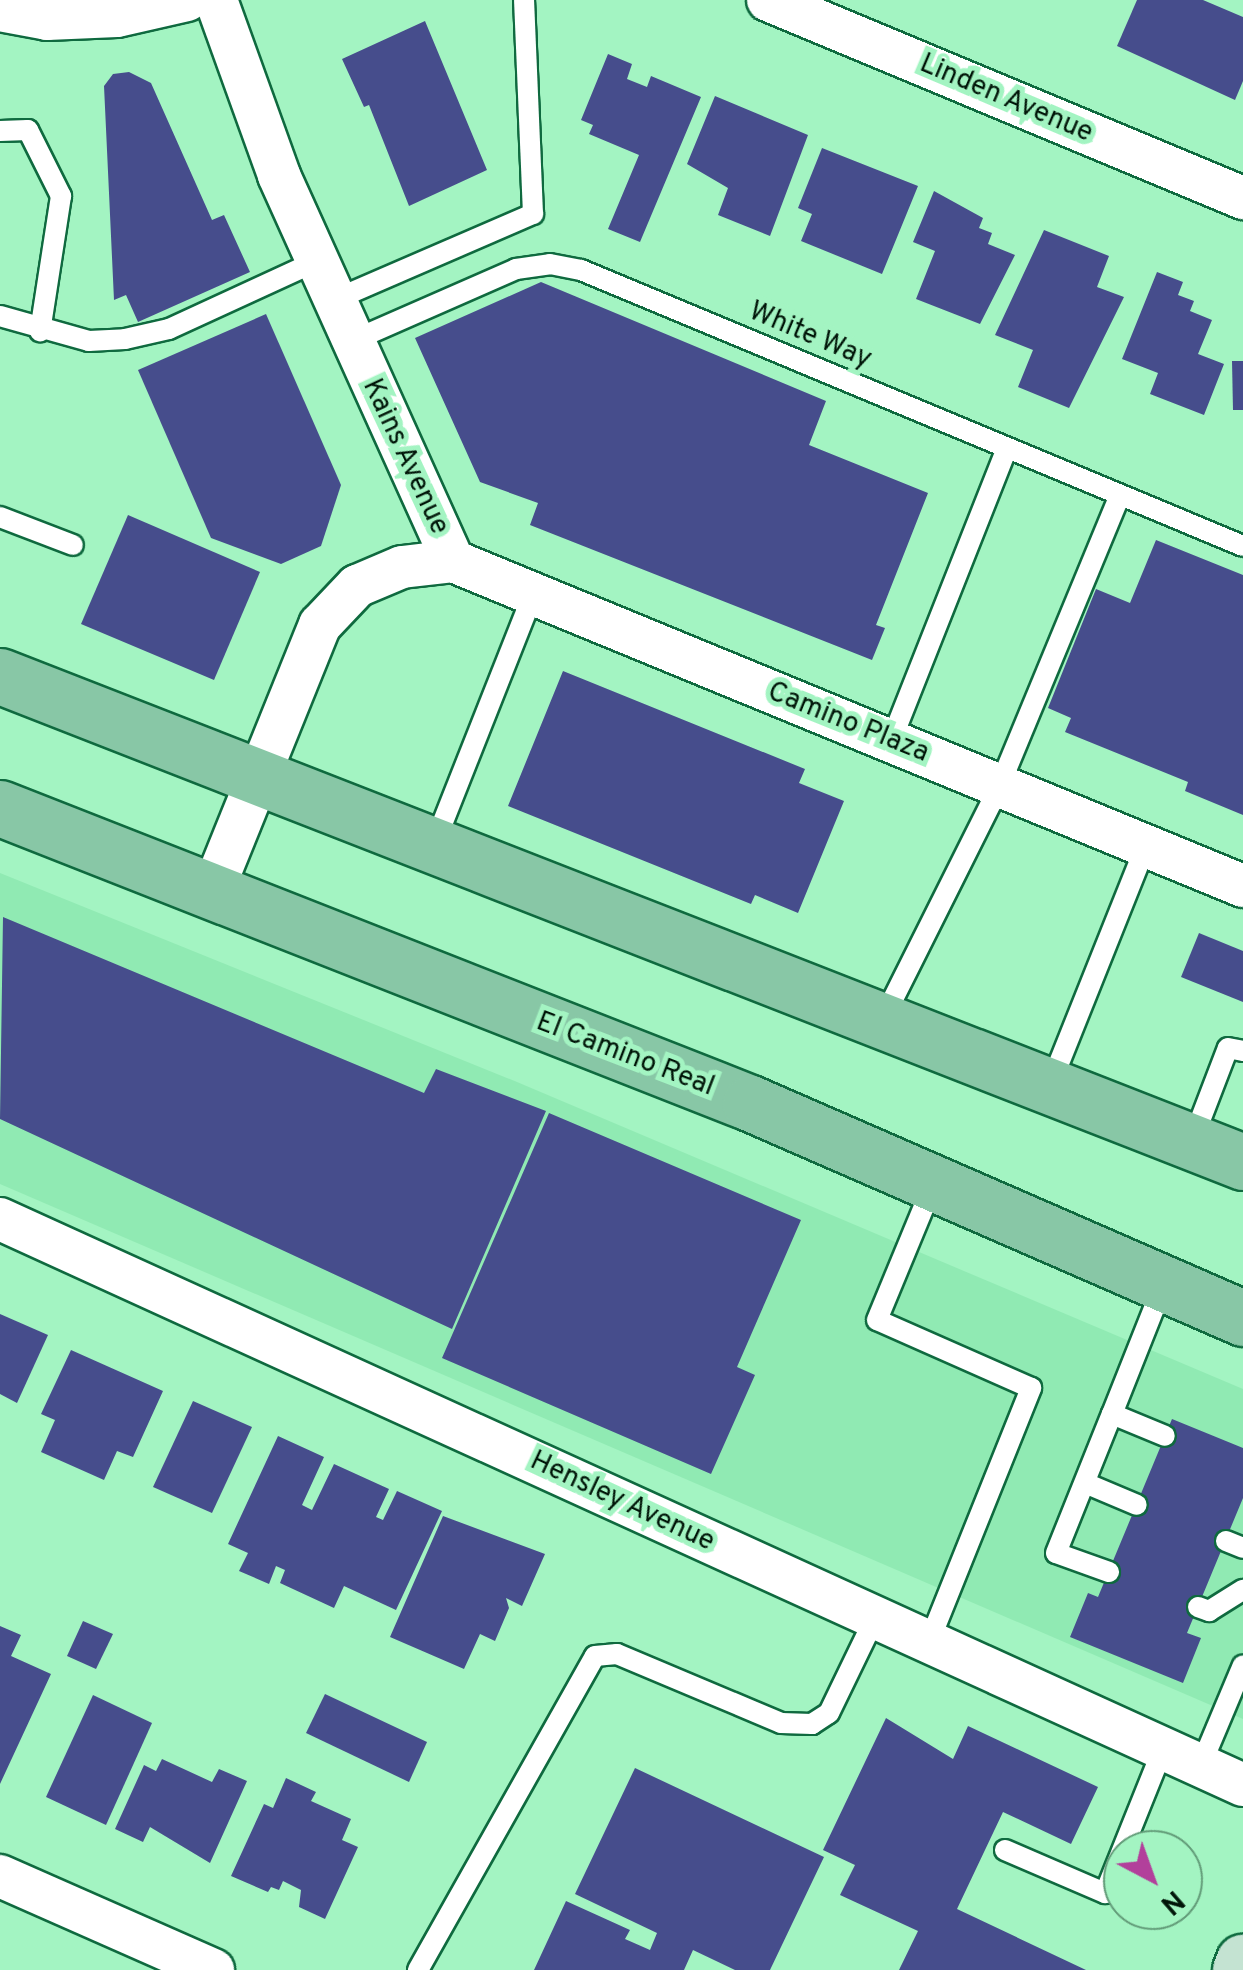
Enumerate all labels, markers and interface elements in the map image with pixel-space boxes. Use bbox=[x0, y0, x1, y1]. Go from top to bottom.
street label: Linden Avenue bbox=[914, 47, 1098, 151]
street label: White Way bbox=[743, 295, 877, 377]
street label: Kains Avenue bbox=[354, 373, 456, 541]
street label: Camino Plaza bbox=[762, 675, 934, 771]
street label: El Camino Real bbox=[531, 1006, 719, 1104]
street label: Hensley Avenue bbox=[524, 1444, 720, 1560]
north arrow bbox=[1103, 1830, 1203, 1930]
text: N bbox=[1152, 1881, 1191, 1921]

